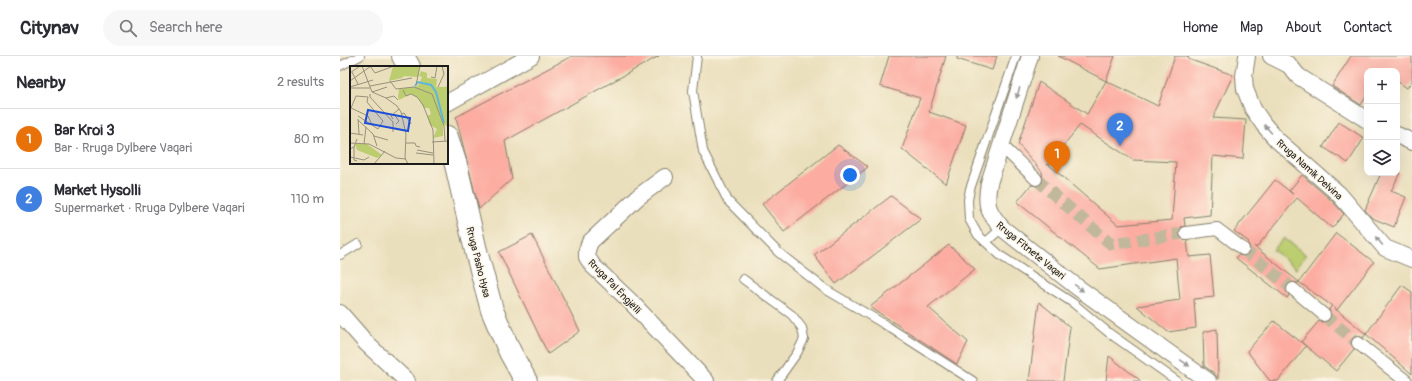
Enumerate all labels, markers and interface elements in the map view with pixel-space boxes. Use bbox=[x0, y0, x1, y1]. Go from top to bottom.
search box bbox=[103, 10, 383, 46]
text: Citynav bbox=[20, 16, 79, 40]
icon: search bbox=[117, 17, 139, 39]
text: Search here bbox=[149, 18, 222, 37]
text: Home bbox=[1183, 19, 1218, 36]
text: Map bbox=[1240, 19, 1263, 36]
text: About bbox=[1285, 19, 1321, 36]
text: Contact bbox=[1343, 19, 1392, 36]
inset map bbox=[350, 66, 448, 164]
map controls bbox=[1364, 68, 1400, 176]
button: + bbox=[1364, 68, 1400, 104]
text: Nearby bbox=[16, 72, 65, 93]
text: 2 results bbox=[277, 74, 324, 90]
one-way arrow bbox=[1015, 87, 1021, 99]
button: − bbox=[1364, 104, 1400, 140]
pin: 2 bbox=[1107, 113, 1133, 146]
text: Bar Kroi 3 bbox=[54, 121, 115, 140]
one-way arrow bbox=[1263, 124, 1272, 134]
text: 1 bbox=[26, 131, 32, 147]
text: 80 m bbox=[294, 131, 324, 147]
street label: Rruga Namik Delvina bbox=[1274, 137, 1345, 203]
text: Bar · Rruga Dylbere Vaqari bbox=[54, 140, 192, 156]
button: layers bbox=[1364, 140, 1400, 176]
pin: 1 bbox=[1044, 141, 1070, 174]
your location bbox=[840, 165, 860, 185]
text: Market Hysolli bbox=[54, 181, 141, 200]
text: 2 bbox=[25, 191, 33, 207]
text: 110 m bbox=[291, 191, 324, 207]
text: Supermarket · Rruga Dylbere Vaqari bbox=[54, 200, 245, 216]
street label: Rruga Fitnete Vaqari bbox=[994, 219, 1067, 282]
street label: Rruga Pasho Hysa bbox=[463, 226, 493, 299]
one-way arrow bbox=[1374, 235, 1383, 246]
street label: Rruga Pal Ëngjëlli bbox=[585, 257, 643, 317]
one-way arrow bbox=[1073, 284, 1084, 292]
one-way arrow bbox=[1179, 359, 1190, 368]

